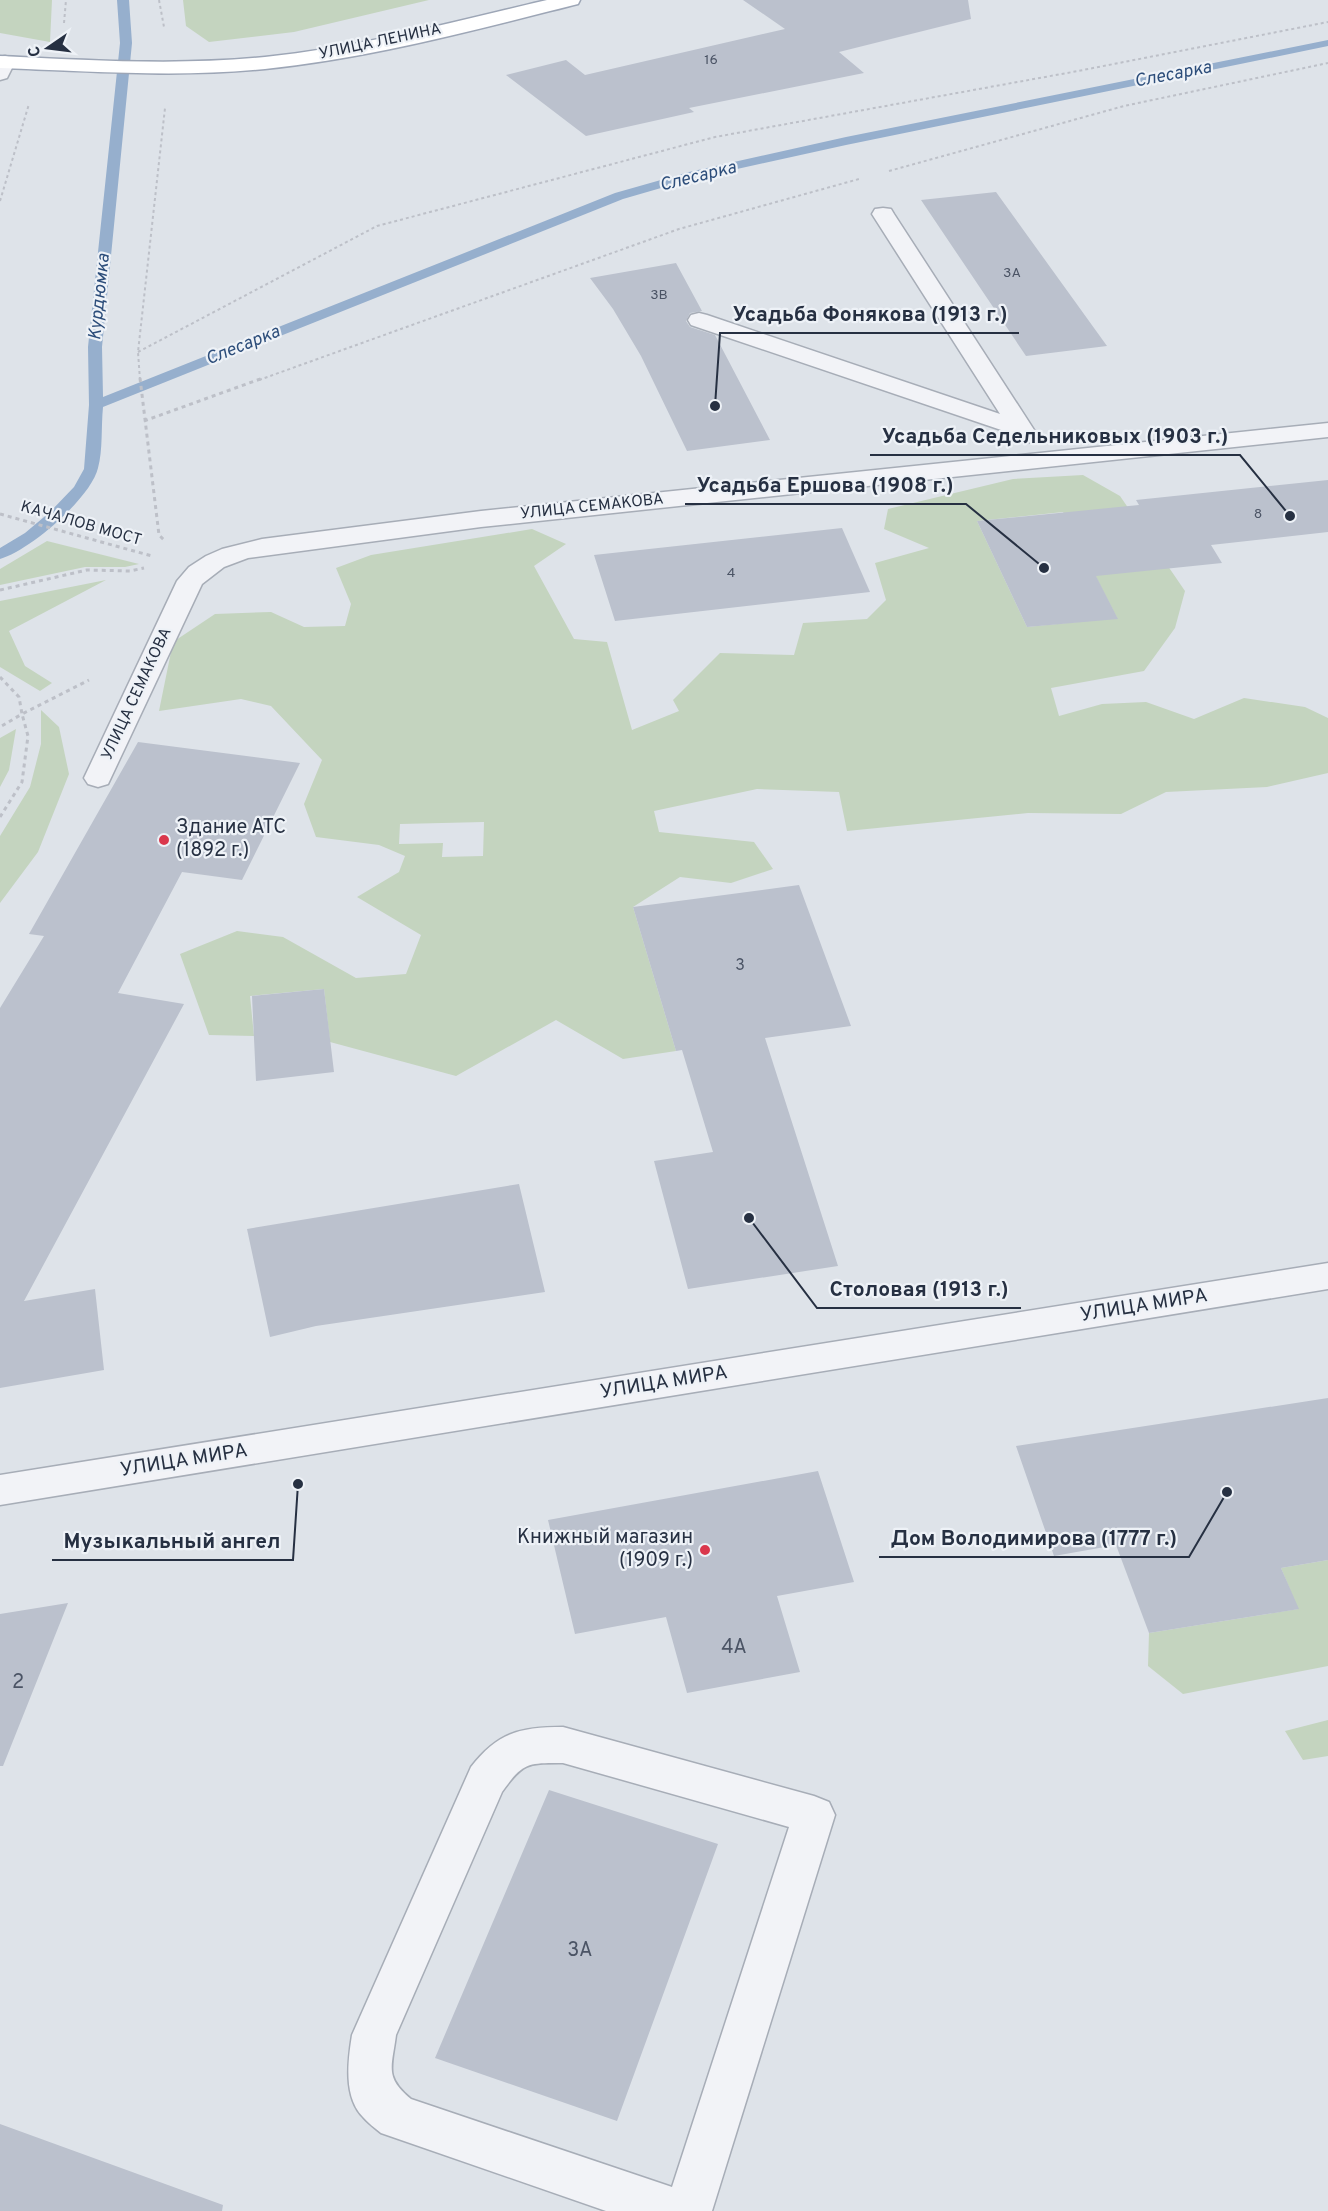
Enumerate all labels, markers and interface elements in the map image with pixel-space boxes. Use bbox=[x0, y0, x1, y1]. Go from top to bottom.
north arrow bbox=[18, 18, 78, 78]
street label: УЛИЦА ЛЕНИНА bbox=[317, 19, 443, 65]
text: С bbox=[24, 44, 46, 59]
house number: 16 bbox=[704, 52, 718, 69]
water label: Слесарка bbox=[1132, 56, 1214, 94]
water label: Слесарка bbox=[657, 156, 739, 198]
water label: Курдюмка bbox=[84, 252, 116, 342]
house number: 3А bbox=[1003, 265, 1021, 282]
house number: 3В bbox=[650, 287, 668, 304]
callout: Усадьба Фонякова (1913 г.) bbox=[720, 294, 1019, 333]
text: Усадьба Фонякова (1913 г.) bbox=[733, 302, 1007, 329]
water label: Слесарка bbox=[202, 320, 284, 371]
callout: Усадьба Седельниковых (1903 г.) bbox=[870, 416, 1240, 455]
text: Усадьба Седельниковых (1903 г.) bbox=[882, 424, 1228, 451]
callout: Усадьба Ершова (1908 г.) bbox=[685, 465, 966, 504]
text: Усадьба Ершова (1908 г.) bbox=[696, 473, 954, 500]
street label: УЛИЦА СЕМАКОВА bbox=[519, 490, 665, 524]
street label: КАЧАЛОВ МОСТ bbox=[18, 497, 144, 551]
house number: 8 bbox=[1254, 506, 1262, 523]
house number: 4 bbox=[727, 565, 735, 582]
street label: УЛИЦА СЕМАКОВА bbox=[97, 624, 177, 764]
place label: Здание АТС (1892 г.) bbox=[176, 815, 286, 864]
marker: Здание АТС (1892 г.) bbox=[157, 833, 171, 847]
house number: 3 bbox=[735, 956, 745, 976]
callout: Столовая (1913 г.) bbox=[817, 1269, 1021, 1308]
text: Столовая (1913 г.) bbox=[829, 1277, 1009, 1304]
street label: УЛИЦА МИРА bbox=[1078, 1283, 1210, 1329]
street label: УЛИЦА МИРА bbox=[598, 1360, 730, 1406]
street label: УЛИЦА МИРА bbox=[118, 1438, 250, 1484]
callout: Дом Володимирова (1777 г.) bbox=[879, 1518, 1189, 1557]
callout: Музыкальный ангел bbox=[52, 1521, 293, 1560]
place label: Книжный магазин (1909 г.) bbox=[517, 1525, 693, 1574]
text: Дом Володимирова (1777 г.) bbox=[891, 1526, 1177, 1553]
text: Музыкальный ангел bbox=[63, 1529, 281, 1556]
marker: Книжный магазин (1909 г.) bbox=[698, 1543, 712, 1557]
house number: 4А bbox=[721, 1635, 747, 1661]
house number: 2 bbox=[12, 1670, 24, 1696]
house number: 3А bbox=[567, 1938, 593, 1964]

